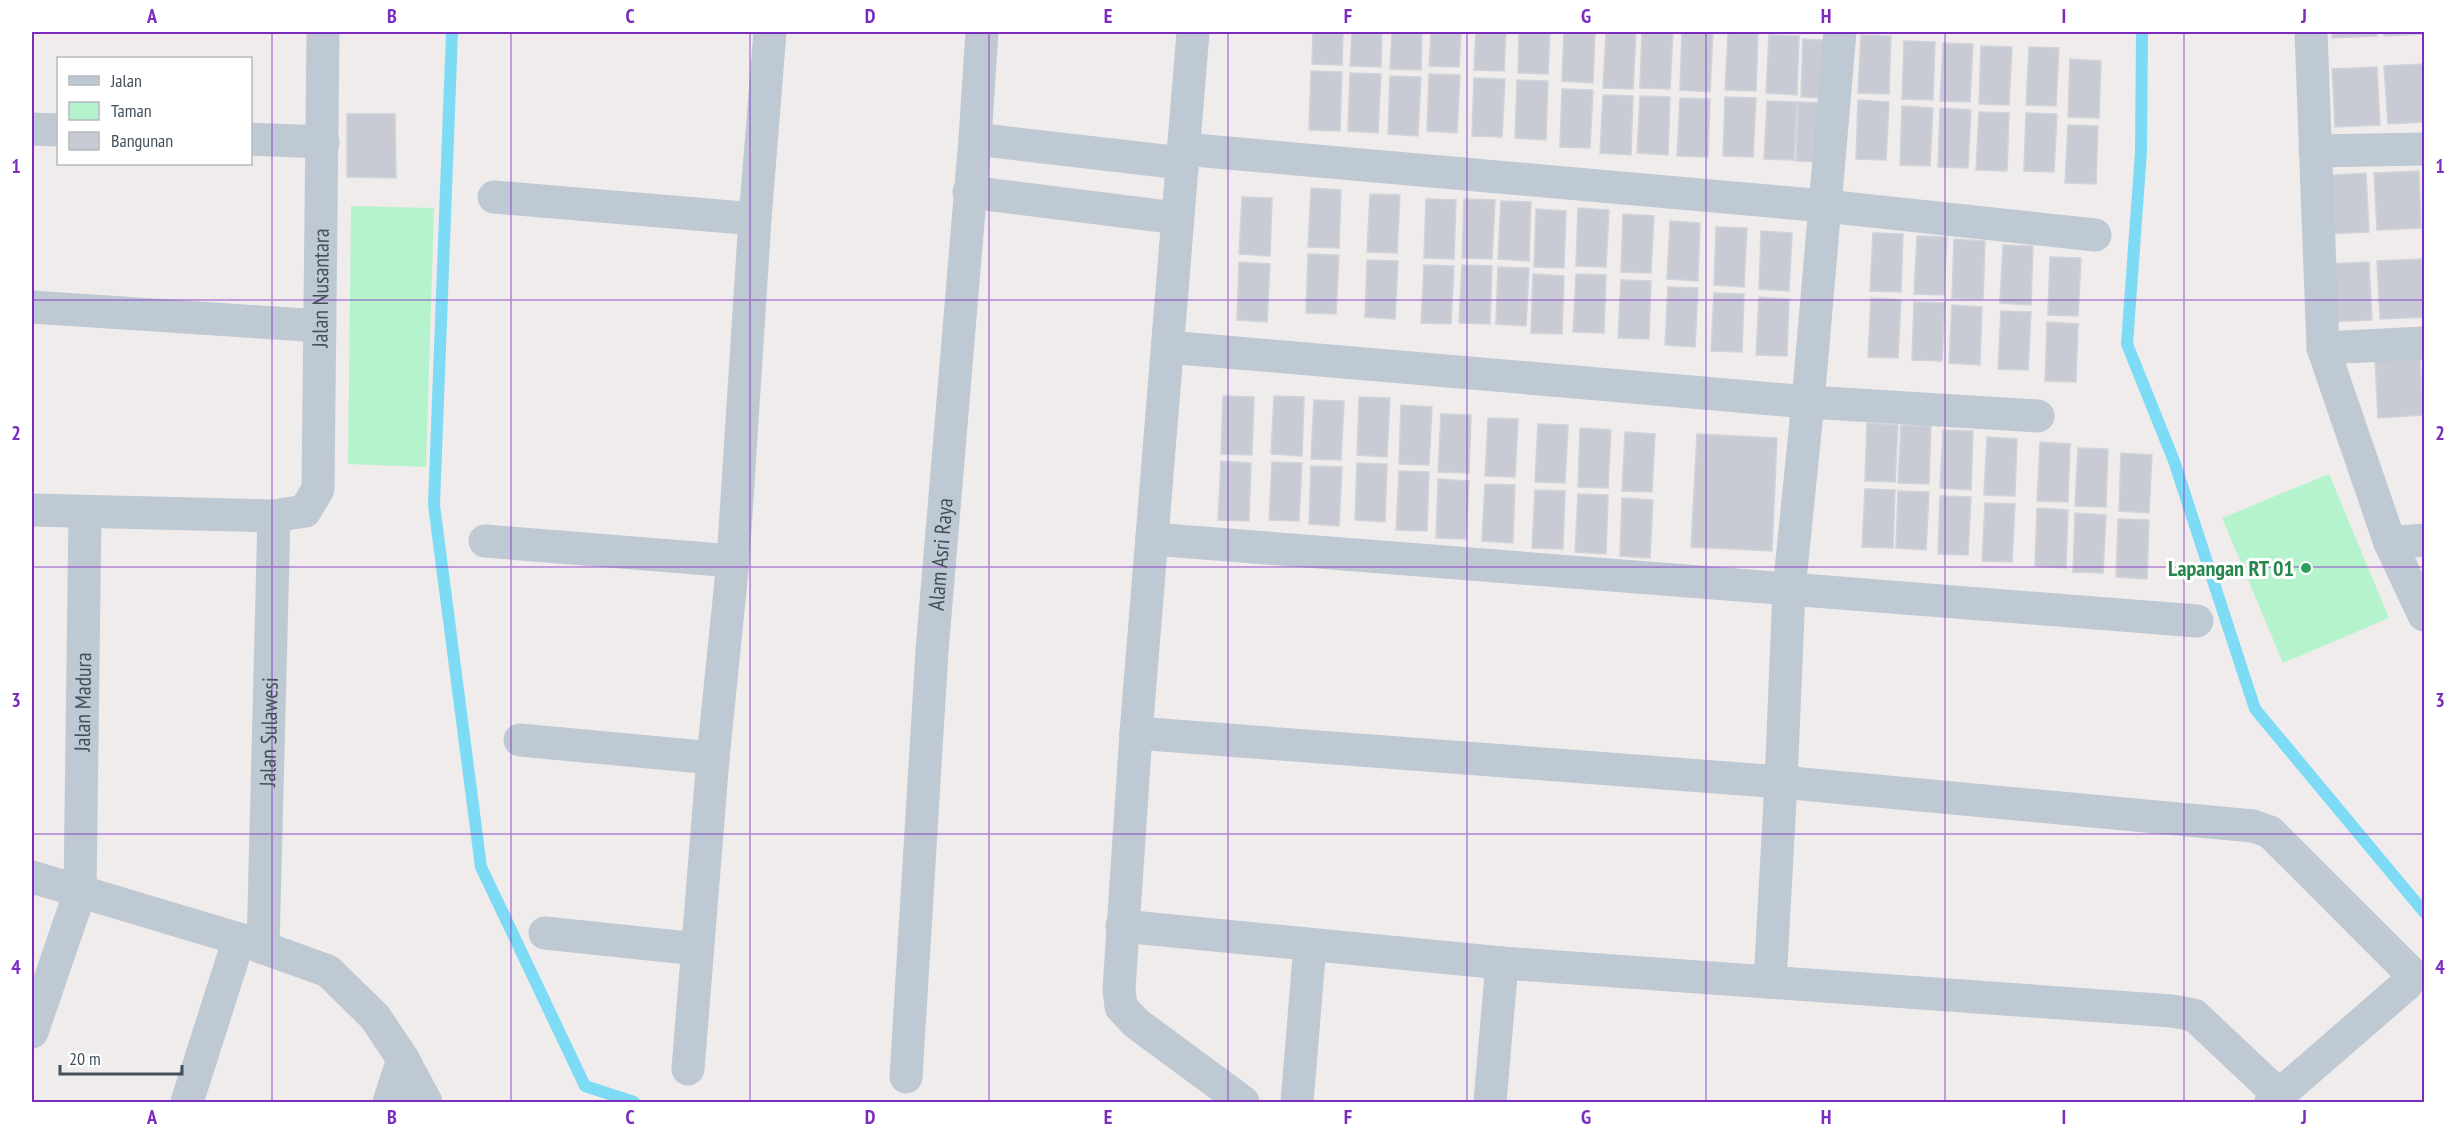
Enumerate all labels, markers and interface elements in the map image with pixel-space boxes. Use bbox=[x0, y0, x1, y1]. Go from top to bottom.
text: A bbox=[146, 3, 158, 29]
text: B bbox=[387, 3, 397, 29]
text: C bbox=[625, 3, 635, 29]
text: D bbox=[865, 3, 876, 29]
text: E bbox=[1104, 3, 1112, 29]
text: F bbox=[1344, 3, 1352, 29]
text: G bbox=[1581, 3, 1591, 29]
text: H bbox=[1821, 3, 1831, 29]
text: I bbox=[2062, 3, 2066, 29]
text: J bbox=[2300, 3, 2307, 29]
legend bbox=[57, 57, 252, 165]
text: Jalan bbox=[110, 69, 142, 92]
text: Taman bbox=[111, 99, 152, 122]
text: Bangunan bbox=[111, 129, 173, 152]
text: 1 bbox=[11, 153, 21, 179]
text: 1 bbox=[2435, 153, 2445, 179]
street label: Jalan Nusantara bbox=[306, 228, 335, 349]
text: 2 bbox=[11, 420, 21, 446]
text: 2 bbox=[2435, 420, 2445, 446]
street label: Alam Asri Raya bbox=[921, 497, 959, 611]
place label: Lapangan RT 01 bbox=[2168, 554, 2294, 582]
marker: Lapangan RT 01 bbox=[2299, 561, 2313, 575]
street label: Jalan Madura bbox=[68, 652, 97, 753]
street label: Jalan Sulawesi bbox=[253, 677, 284, 788]
text: 3 bbox=[11, 687, 21, 713]
text: 3 bbox=[2435, 687, 2445, 713]
text: 4 bbox=[11, 954, 21, 980]
text: 4 bbox=[2435, 954, 2445, 980]
scale bar bbox=[60, 1038, 182, 1076]
text: 20 m bbox=[69, 1047, 101, 1070]
text: A bbox=[146, 1104, 158, 1130]
text: B bbox=[387, 1104, 397, 1130]
text: C bbox=[625, 1104, 635, 1130]
text: D bbox=[865, 1104, 876, 1130]
text: E bbox=[1104, 1104, 1112, 1130]
text: F bbox=[1344, 1104, 1352, 1130]
text: G bbox=[1581, 1104, 1591, 1130]
text: H bbox=[1821, 1104, 1831, 1130]
text: I bbox=[2062, 1104, 2066, 1130]
text: J bbox=[2300, 1104, 2307, 1130]

